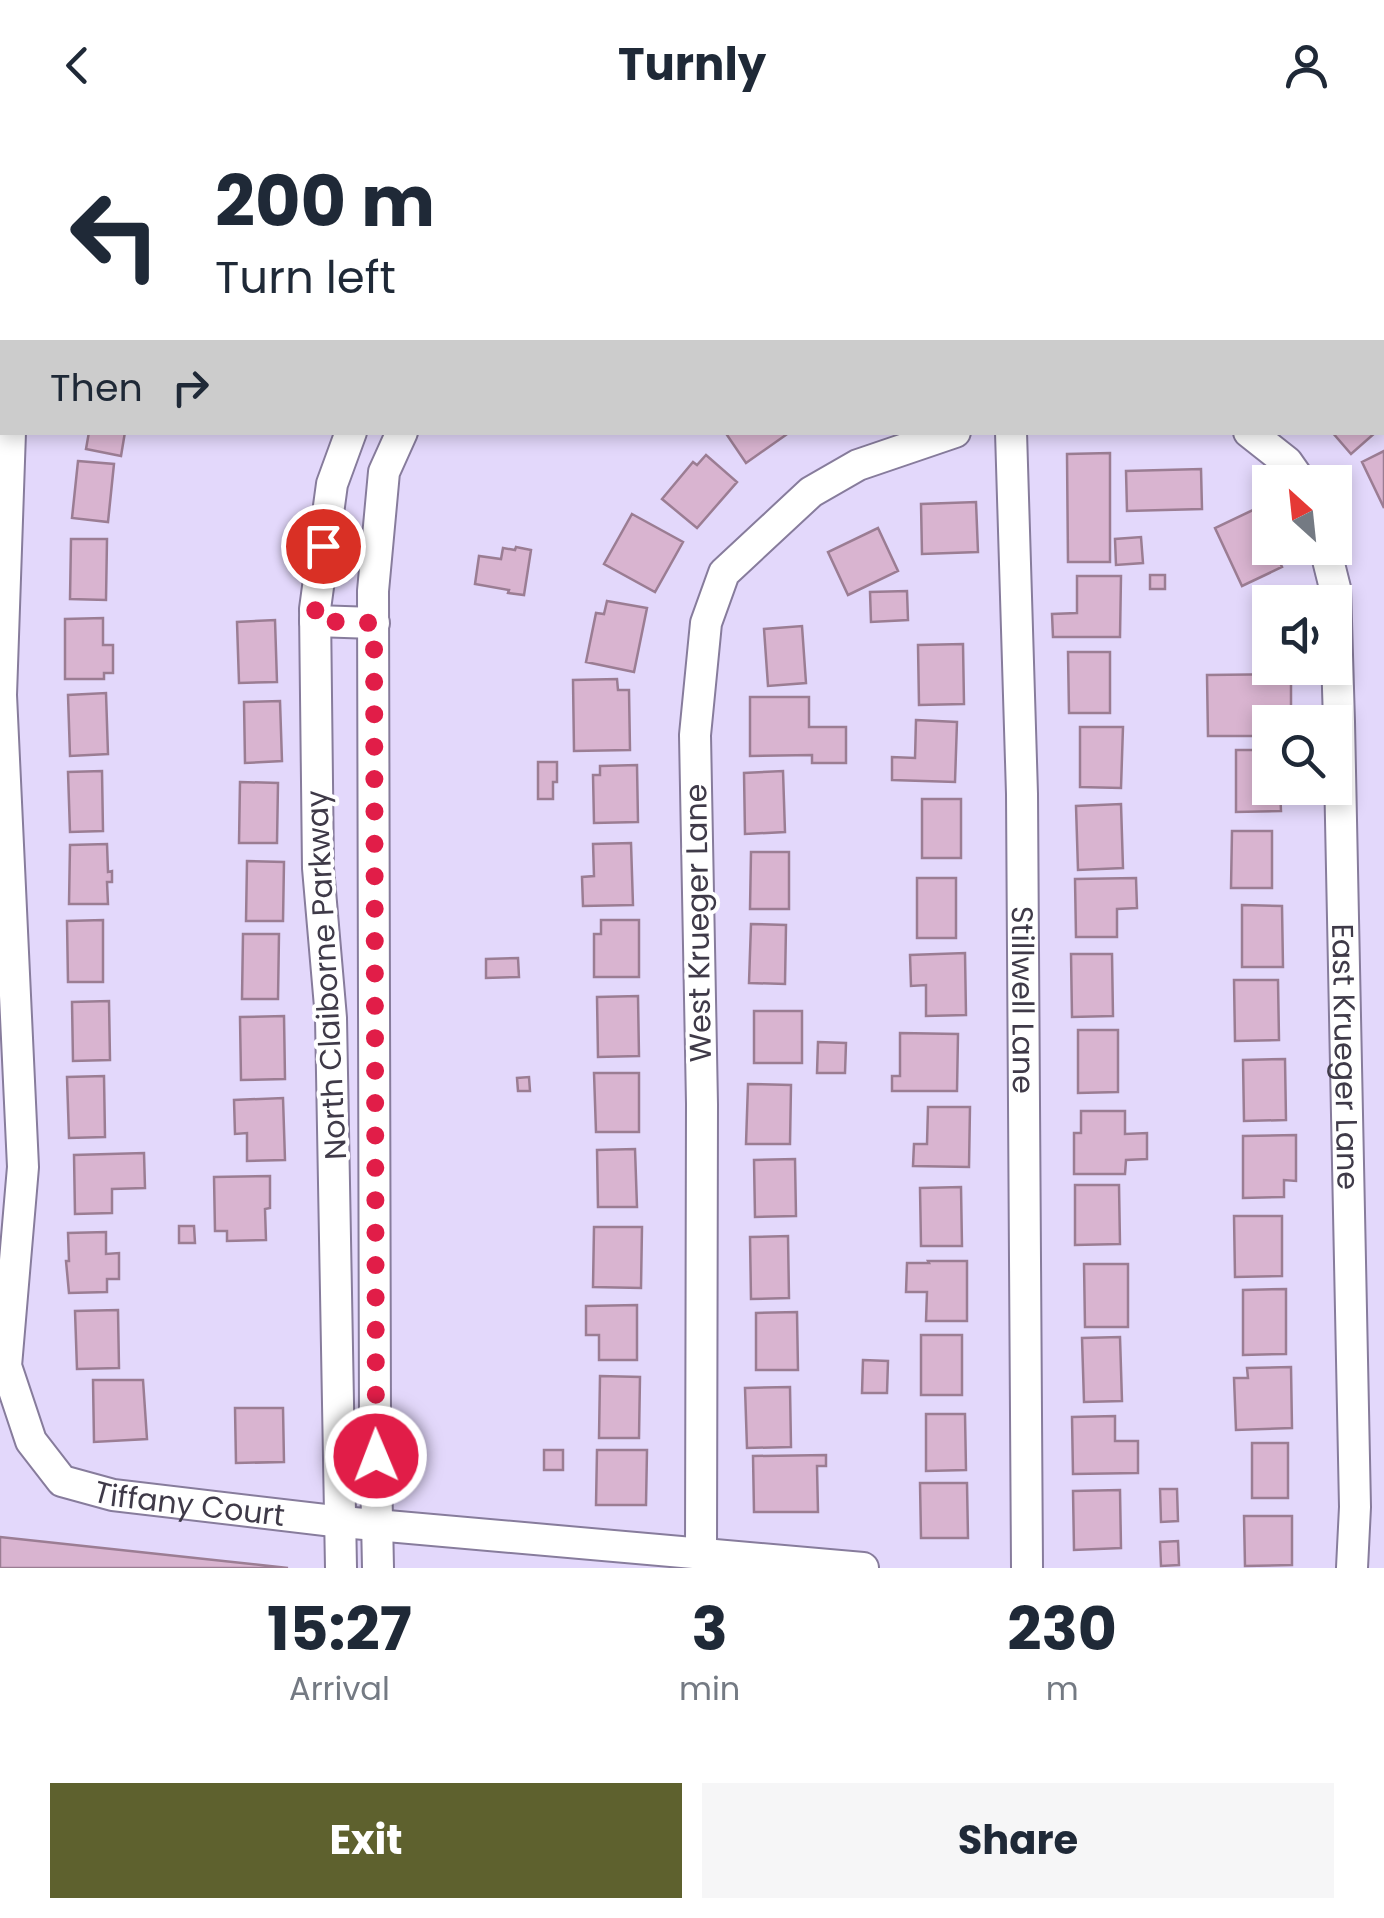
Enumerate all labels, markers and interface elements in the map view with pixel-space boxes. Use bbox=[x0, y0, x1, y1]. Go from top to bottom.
text: Turnly bbox=[618, 33, 766, 96]
icon: back bbox=[50, 38, 105, 93]
icon: person bbox=[1279, 38, 1334, 93]
text: 200 m bbox=[215, 152, 435, 251]
icon: left bbox=[50, 170, 180, 300]
text: Turn left bbox=[215, 246, 396, 309]
icon: right bbox=[163, 360, 218, 415]
text: Then bbox=[50, 361, 143, 414]
north arrow bbox=[1252, 465, 1352, 565]
map controls bbox=[1252, 465, 1352, 805]
pin bbox=[281, 504, 366, 589]
icon: arrive bbox=[296, 519, 351, 574]
button: sound bbox=[1252, 585, 1352, 685]
button: search bbox=[1252, 705, 1352, 805]
street label: West Krueger Lane bbox=[674, 783, 722, 1063]
street label: North Claiborne Parkway bbox=[295, 789, 357, 1161]
street label: Stillwell Lane bbox=[1001, 906, 1045, 1094]
street label: East Krueger Lane bbox=[1322, 923, 1370, 1190]
position arrow bbox=[324, 1404, 428, 1508]
street label: Tiffany Court bbox=[89, 1469, 287, 1537]
text: 15:27 bbox=[267, 1587, 412, 1671]
text: 3 bbox=[691, 1587, 728, 1671]
text: 230 bbox=[1007, 1587, 1117, 1671]
text: Arrival bbox=[289, 1666, 390, 1711]
text: min bbox=[679, 1666, 740, 1711]
text: m bbox=[1046, 1666, 1079, 1711]
button: Exit bbox=[50, 1783, 682, 1898]
button: Share bbox=[702, 1783, 1334, 1898]

